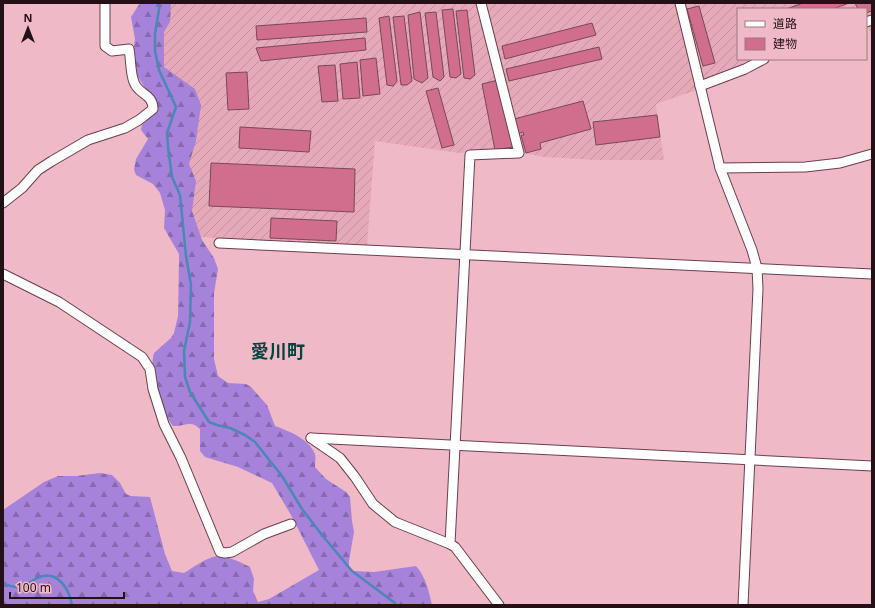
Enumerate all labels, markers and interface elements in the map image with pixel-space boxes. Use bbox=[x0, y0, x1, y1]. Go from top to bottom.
north arrow bbox=[8, 8, 48, 48]
legend bbox=[737, 8, 867, 60]
text: N bbox=[24, 10, 32, 25]
text: 道路 bbox=[773, 15, 797, 32]
text: 建物 bbox=[773, 35, 797, 52]
district label: 愛川町 bbox=[251, 339, 305, 363]
scale bar bbox=[10, 574, 124, 600]
text: 100 m bbox=[16, 579, 51, 596]

